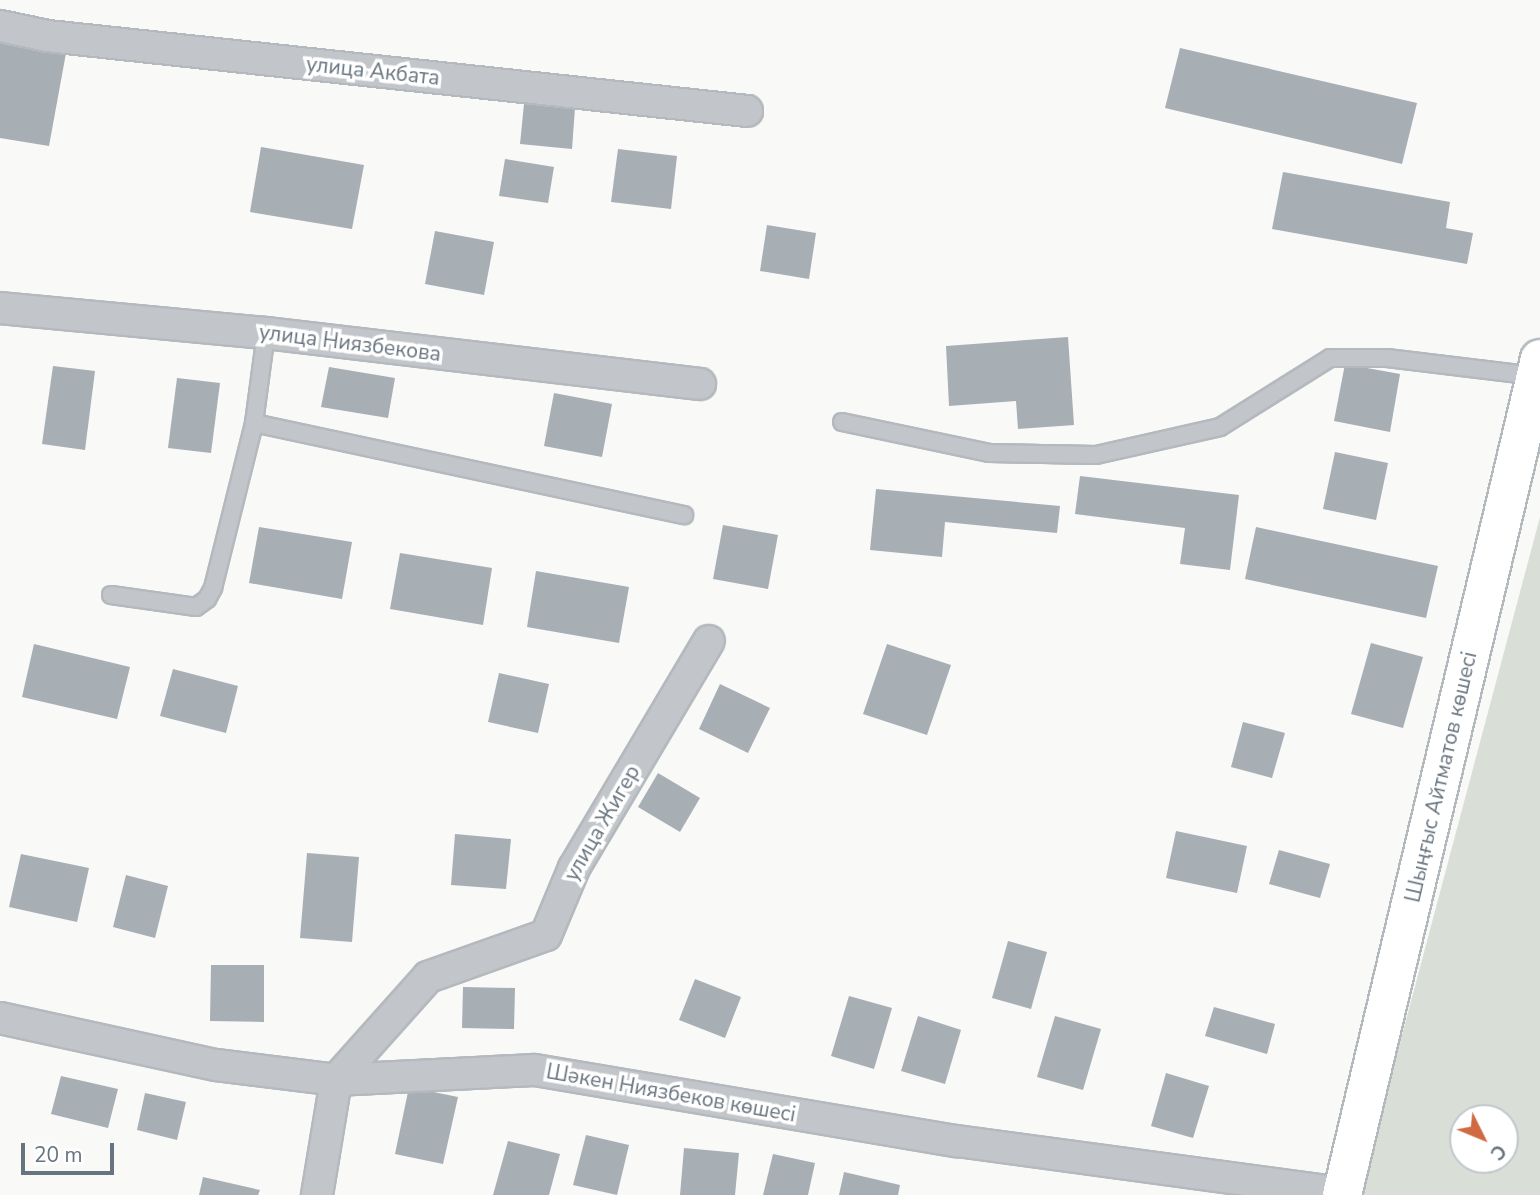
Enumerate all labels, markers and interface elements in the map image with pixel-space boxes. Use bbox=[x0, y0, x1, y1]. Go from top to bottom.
street label: улица Акбата bbox=[305, 51, 441, 91]
street label: улица Ниязбекова bbox=[258, 319, 442, 367]
street label: Шыңғыс Айтматов көшесі bbox=[1400, 649, 1482, 905]
street label: улица Жигер bbox=[559, 761, 645, 885]
street label: Шәкен Ниязбеков көшесі bbox=[544, 1059, 798, 1127]
north arrow bbox=[1449, 1104, 1519, 1174]
scale bar bbox=[24, 1128, 117, 1172]
text: С bbox=[1484, 1138, 1512, 1166]
text: 20 m bbox=[34, 1141, 83, 1169]

